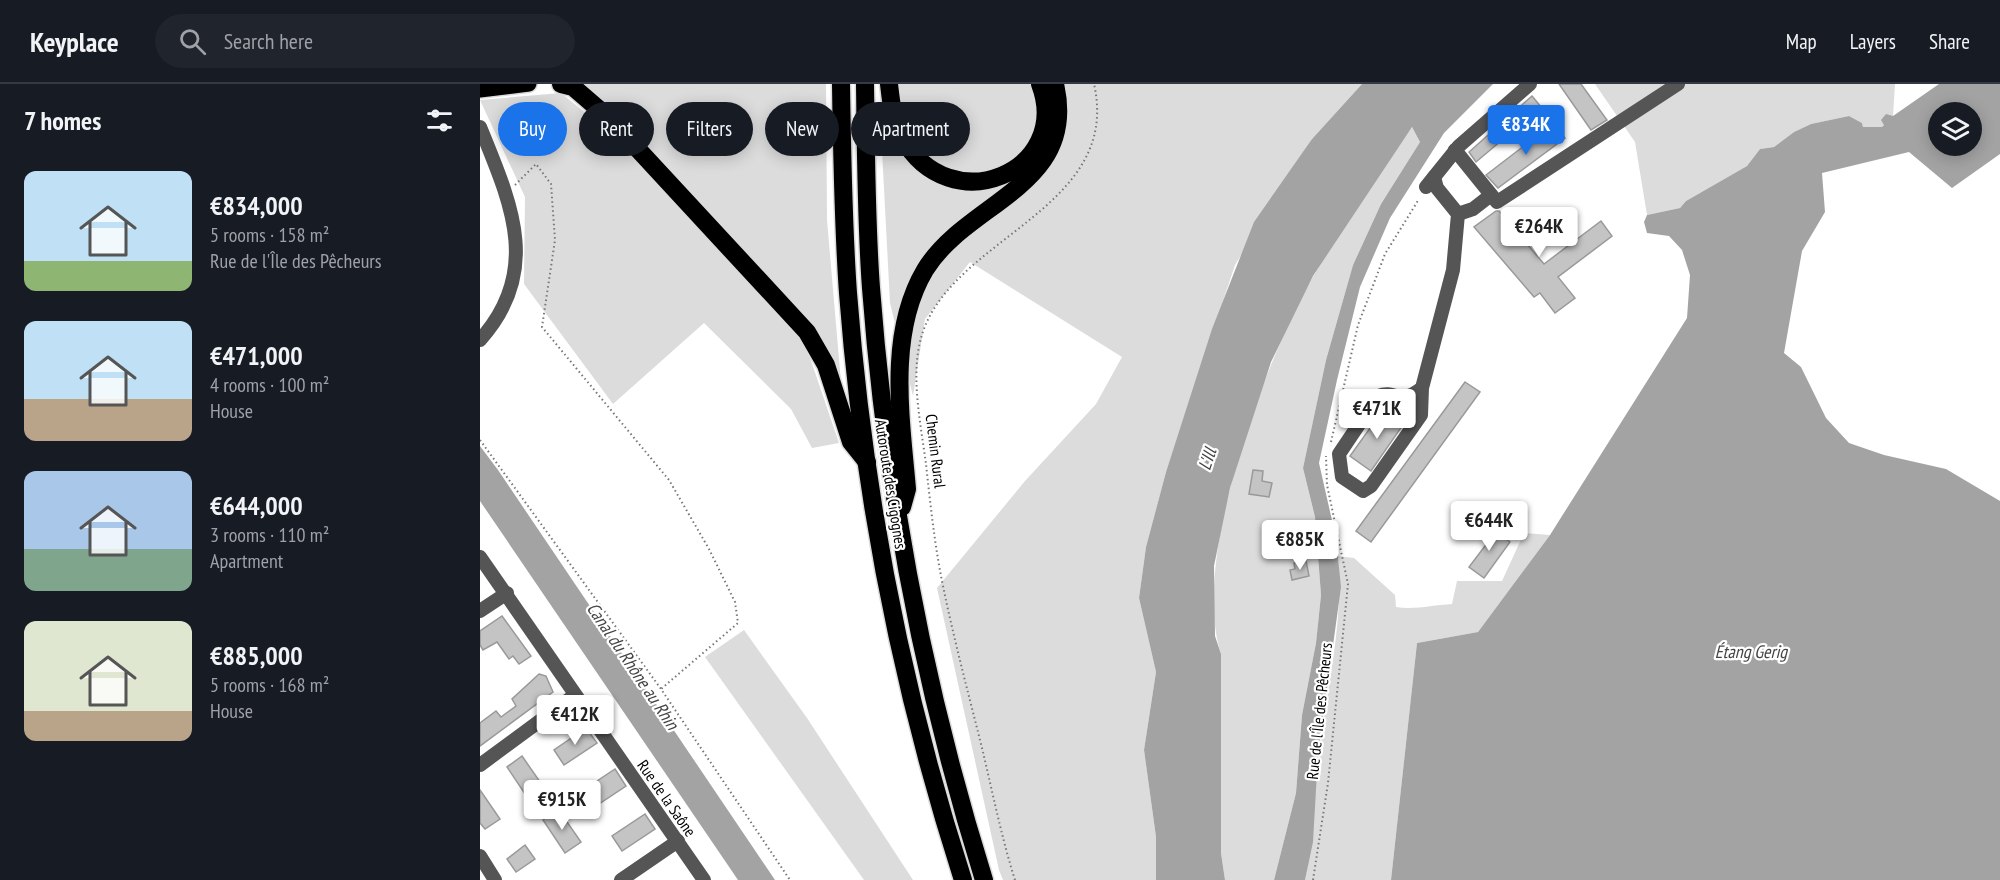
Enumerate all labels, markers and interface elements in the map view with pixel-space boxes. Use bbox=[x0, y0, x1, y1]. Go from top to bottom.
search box bbox=[155, 14, 575, 68]
text: Keyplace bbox=[30, 23, 119, 60]
icon: search bbox=[176, 25, 209, 58]
text: Search here bbox=[224, 27, 313, 55]
text: Map bbox=[1786, 28, 1817, 55]
text: Layers bbox=[1850, 28, 1896, 55]
text: Share bbox=[1929, 28, 1970, 55]
chip: Buy bbox=[498, 102, 567, 156]
chip: Rent bbox=[579, 102, 654, 156]
chip: Filters bbox=[666, 102, 753, 156]
chip: New bbox=[765, 102, 839, 156]
chip: Apartment bbox=[851, 102, 970, 156]
map controls bbox=[1928, 102, 1982, 156]
button: layers bbox=[1928, 102, 1982, 156]
text: 7 homes bbox=[24, 104, 101, 137]
icon: filters bbox=[423, 104, 456, 137]
pin: €834K bbox=[1484, 105, 1568, 156]
text: €834K bbox=[1502, 111, 1550, 137]
text: €834,000 bbox=[210, 189, 303, 222]
icon: home bbox=[72, 195, 144, 267]
pin: €264K bbox=[1497, 207, 1581, 258]
text: €264K bbox=[1515, 213, 1563, 239]
text: 5 rooms · 158 m² bbox=[210, 222, 329, 248]
text: Rue de l'Île des Pêcheurs bbox=[210, 248, 382, 274]
text: €471,000 bbox=[210, 339, 303, 372]
icon: home bbox=[72, 345, 144, 417]
text: 4 rooms · 100 m² bbox=[210, 372, 329, 398]
pin: €471K bbox=[1335, 389, 1419, 440]
text: €471K bbox=[1353, 395, 1401, 421]
text: House bbox=[210, 398, 253, 424]
street label: Chemin Rural bbox=[922, 413, 950, 489]
street label: Autoroute des Cigognes bbox=[871, 418, 911, 550]
water label: L'Ill bbox=[1193, 444, 1222, 473]
text: €644,000 bbox=[210, 489, 303, 522]
icon: home bbox=[72, 495, 144, 567]
pin: €644K bbox=[1447, 501, 1531, 552]
text: €644K bbox=[1465, 507, 1513, 533]
pin: €885K bbox=[1258, 520, 1342, 571]
text: 3 rooms · 110 m² bbox=[210, 522, 329, 548]
text: €885K bbox=[1276, 526, 1324, 552]
text: Apartment bbox=[210, 548, 283, 574]
water label: Canal du Rhône au Rhin bbox=[582, 598, 685, 735]
text: €885,000 bbox=[210, 639, 303, 672]
water label: Étang Gerig bbox=[1715, 640, 1788, 663]
street label: Rue de l'Île des Pêcheurs bbox=[1302, 642, 1336, 780]
icon: home bbox=[72, 645, 144, 717]
text: 5 rooms · 168 m² bbox=[210, 672, 329, 698]
pin: €412K bbox=[533, 695, 617, 746]
text: House bbox=[210, 698, 253, 724]
text: €412K bbox=[551, 701, 599, 727]
street label: Rue de la Saône bbox=[633, 756, 701, 840]
pin: €915K bbox=[520, 780, 604, 831]
text: €915K bbox=[538, 786, 586, 812]

